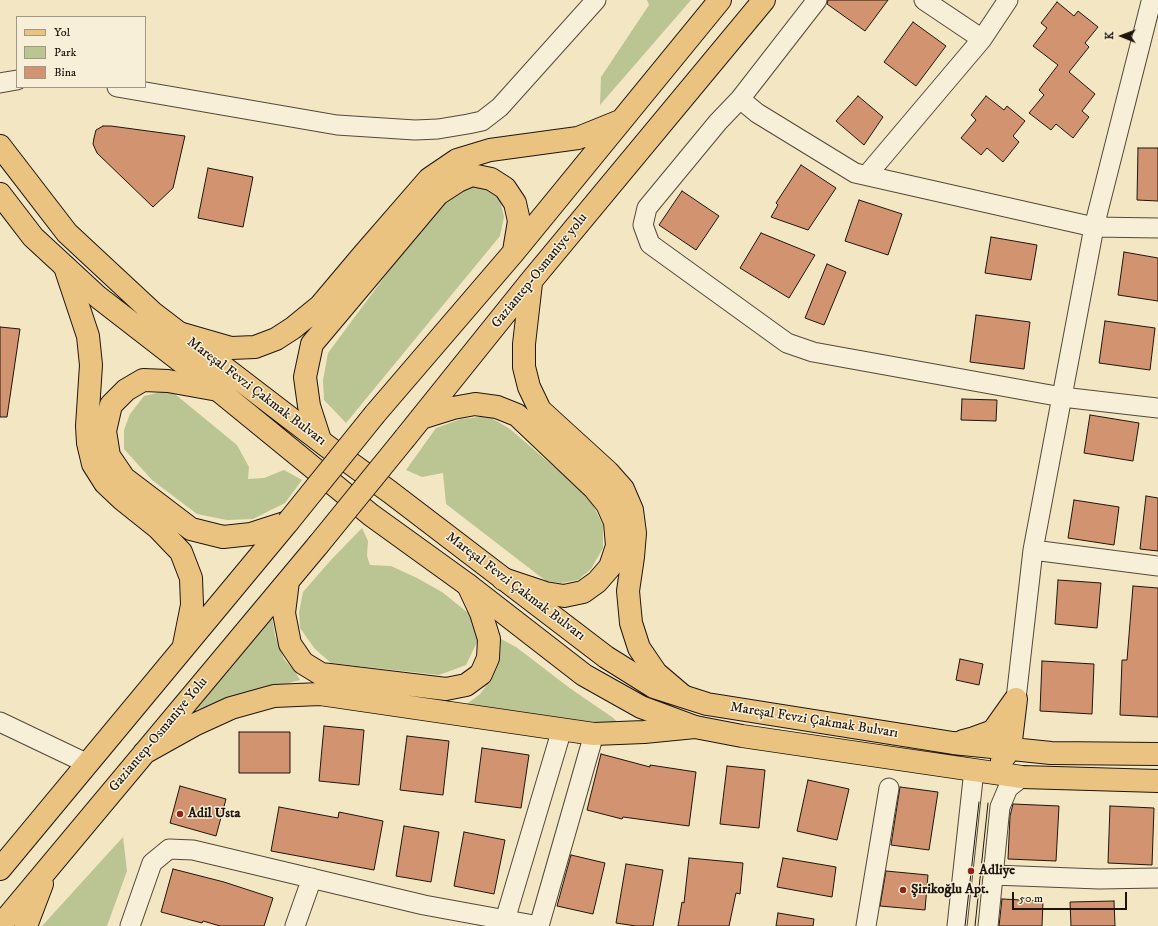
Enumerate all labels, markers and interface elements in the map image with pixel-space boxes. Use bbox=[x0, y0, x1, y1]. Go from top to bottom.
legend bbox=[16, 16, 146, 88]
north arrow bbox=[1102, 16, 1142, 56]
text: Yol bbox=[54, 25, 70, 40]
text: K bbox=[1103, 32, 1117, 40]
text: Park bbox=[54, 45, 76, 60]
text: Bina bbox=[54, 65, 76, 80]
street label: Gaziantep-Osmaniye yolu bbox=[488, 210, 592, 332]
street label: Mareşal Fevzi Çakmak Bulvarı bbox=[183, 334, 329, 450]
street label: Mareşal Fevzi Çakmak Bulvarı bbox=[442, 529, 588, 645]
street label: Gaziantep-Osmaniye Yolu bbox=[106, 674, 212, 796]
street label: Mareşal Fevzi Çakmak Bulvarı bbox=[729, 699, 899, 743]
place label: Adil Usta bbox=[188, 806, 240, 822]
marker: Adil Usta bbox=[175, 809, 185, 819]
place label: Adliye bbox=[979, 863, 1015, 879]
marker: Adliye bbox=[966, 866, 976, 876]
place label: Şirikoğlu Apt. bbox=[911, 882, 989, 898]
scale bar bbox=[1014, 884, 1129, 910]
marker: Şirikoğlu Apt. bbox=[898, 885, 908, 895]
text: 50 m bbox=[1019, 891, 1043, 906]

